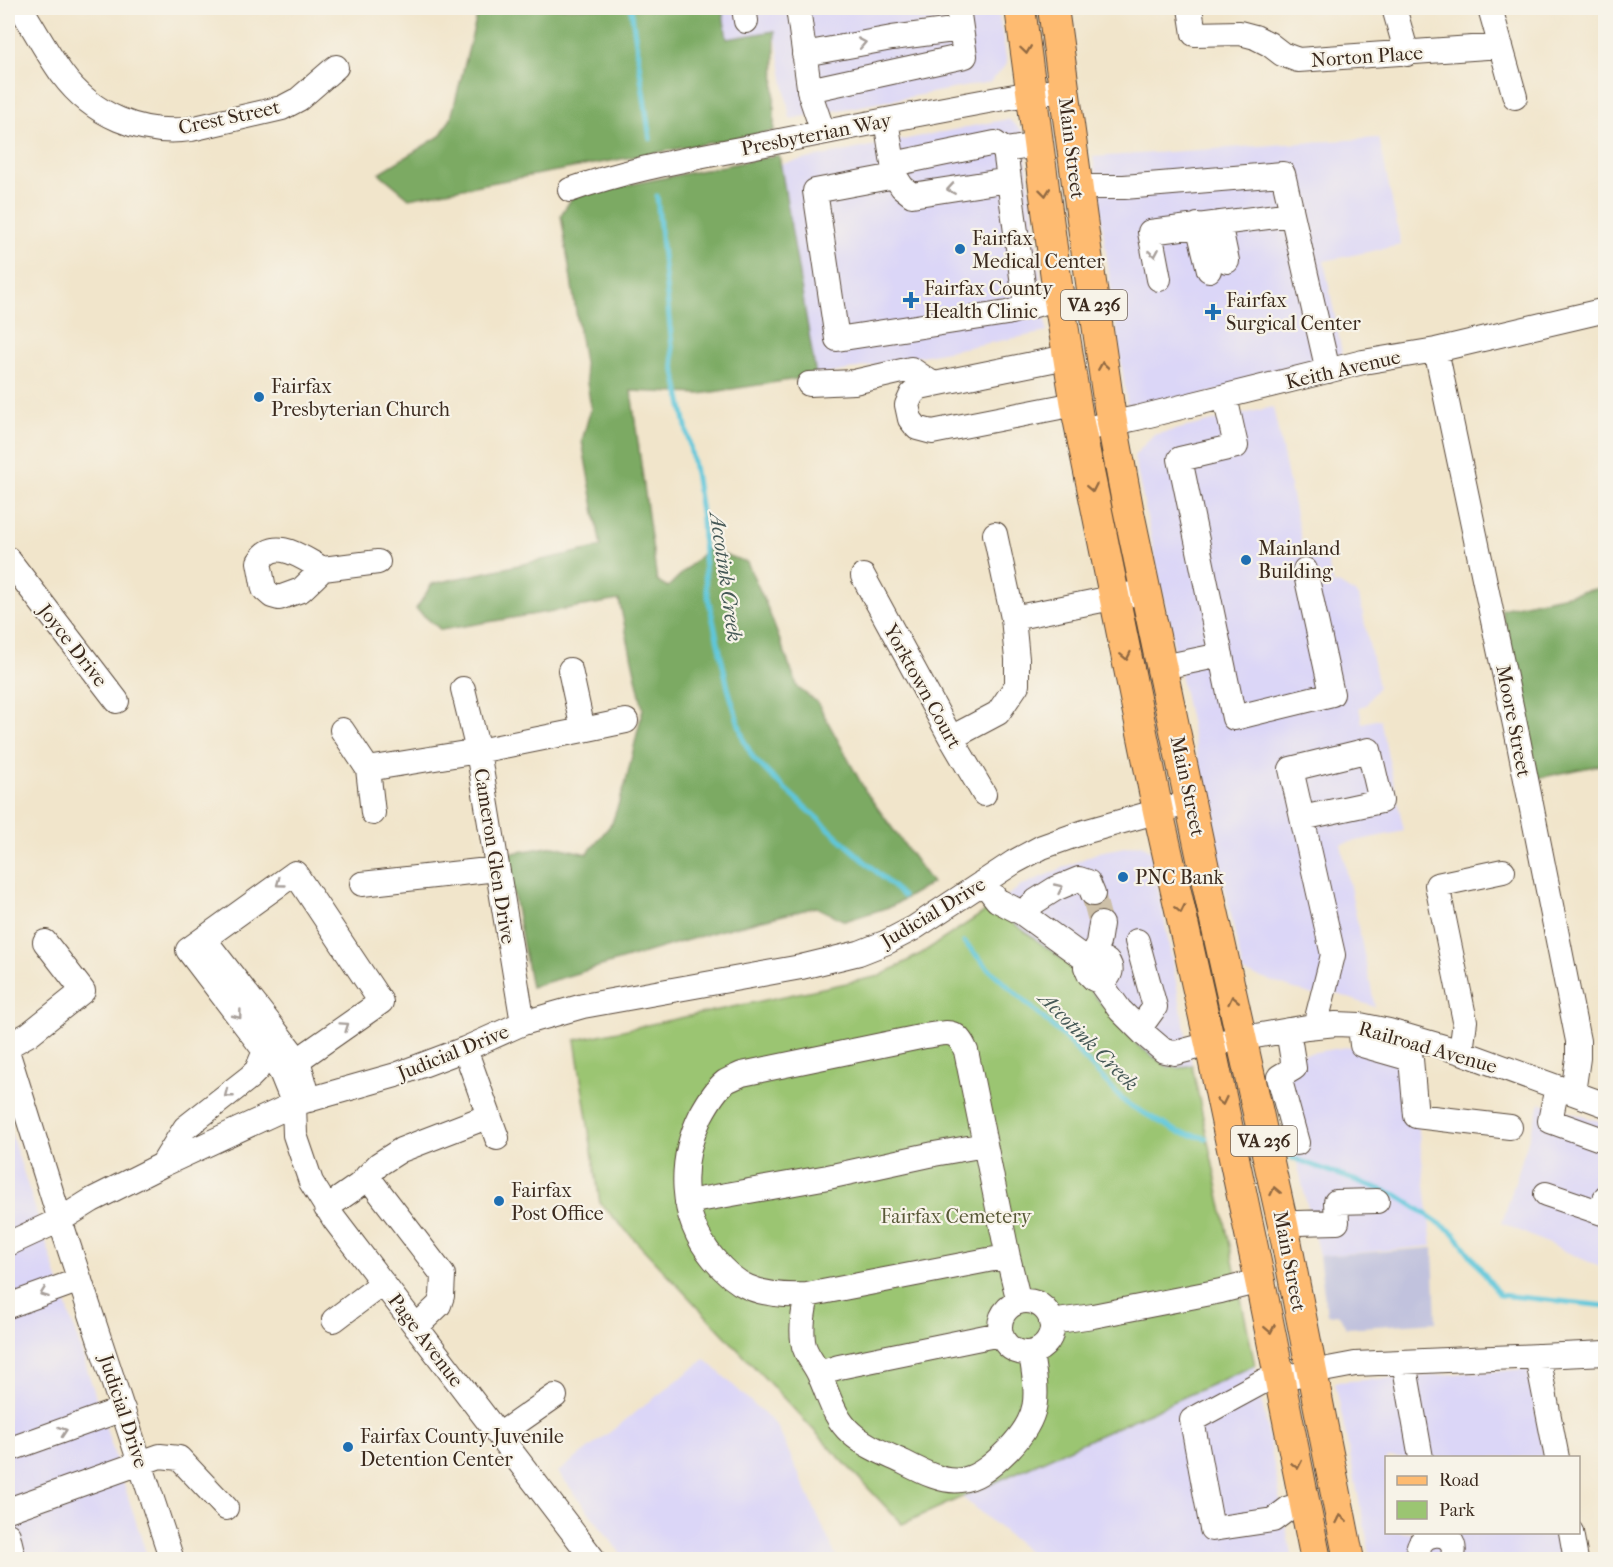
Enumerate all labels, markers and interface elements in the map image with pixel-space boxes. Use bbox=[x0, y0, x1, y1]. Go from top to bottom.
one-way arrow bbox=[857, 37, 867, 50]
street label: Norton Place bbox=[1310, 41, 1424, 72]
one-way arrow bbox=[1020, 46, 1032, 55]
street label: Crest Street bbox=[176, 96, 282, 139]
street label: Main Street bbox=[1054, 96, 1089, 200]
street label: Presbyterian Way bbox=[739, 108, 895, 160]
one-way arrow bbox=[946, 182, 956, 194]
one-way arrow bbox=[1038, 188, 1051, 197]
place label: Fairfax Medical Center bbox=[972, 227, 1105, 273]
marker: Fairfax Medical Center bbox=[953, 242, 967, 256]
one-way arrow bbox=[1147, 247, 1160, 257]
place label: Fairfax County Health Clinic bbox=[924, 277, 1054, 323]
place label: Fairfax Surgical Center bbox=[1226, 289, 1361, 335]
road number: VA 236 bbox=[1061, 290, 1127, 320]
marker: Fairfax County Health Clinic bbox=[902, 291, 920, 309]
marker: Fairfax Surgical Center bbox=[1204, 303, 1222, 321]
street label: Keith Avenue bbox=[1283, 345, 1403, 394]
one-way arrow bbox=[1098, 361, 1110, 370]
place label: Fairfax Presbyterian Church bbox=[271, 375, 451, 421]
marker: Fairfax Presbyterian Church bbox=[252, 390, 266, 404]
one-way arrow bbox=[1085, 482, 1098, 492]
water label: Accotink Creek bbox=[705, 508, 747, 643]
place label: Mainland Building bbox=[1258, 537, 1341, 583]
marker: Mainland Building bbox=[1239, 553, 1253, 567]
street label: Joyce Drive bbox=[32, 598, 112, 691]
street label: Yorktown Court bbox=[878, 619, 966, 752]
one-way arrow bbox=[1119, 650, 1132, 660]
street label: Moore Street bbox=[1491, 663, 1536, 779]
street label: Main Street bbox=[1166, 734, 1209, 838]
street label: Cameron Glen Drive bbox=[469, 767, 520, 946]
place label: PNC Bank bbox=[1135, 866, 1225, 889]
marker: PNC Bank bbox=[1116, 870, 1130, 884]
street label: Judicial Drive bbox=[875, 872, 990, 954]
one-way arrow bbox=[276, 876, 287, 887]
one-way arrow bbox=[1052, 884, 1063, 896]
one-way arrow bbox=[1173, 904, 1186, 914]
water label: Accotink Creek bbox=[1032, 984, 1144, 1096]
one-way arrow bbox=[1228, 995, 1241, 1005]
one-way arrow bbox=[230, 1009, 241, 1020]
street label: Railroad Avenue bbox=[1356, 1017, 1500, 1078]
street label: Judicial Drive bbox=[392, 1020, 512, 1086]
one-way arrow bbox=[339, 1022, 350, 1033]
one-way arrow bbox=[224, 1086, 235, 1097]
one-way arrow bbox=[1215, 1096, 1228, 1106]
road number: VA 236 bbox=[1231, 1126, 1297, 1156]
place label: Fairfax Post Office bbox=[511, 1179, 604, 1225]
one-way arrow bbox=[1269, 1186, 1282, 1196]
marker: Fairfax Post Office bbox=[492, 1194, 506, 1208]
park label: Fairfax Cemetery bbox=[881, 1205, 1033, 1228]
street label: Main Street bbox=[1268, 1209, 1311, 1313]
one-way arrow bbox=[39, 1286, 50, 1299]
street label: Page Avenue bbox=[383, 1289, 468, 1391]
one-way arrow bbox=[1263, 1324, 1276, 1334]
street label: Judicial Drive bbox=[94, 1350, 153, 1471]
one-way arrow bbox=[57, 1425, 68, 1438]
place label: Fairfax County Juvenile Detention Center bbox=[360, 1425, 564, 1471]
marker: Fairfax County Juvenile Detention Center bbox=[341, 1440, 355, 1454]
legend bbox=[1385, 1456, 1580, 1534]
one-way arrow bbox=[1290, 1460, 1303, 1470]
text: Road bbox=[1439, 1470, 1479, 1491]
text: Park bbox=[1439, 1500, 1476, 1521]
one-way arrow bbox=[1335, 1514, 1348, 1524]

